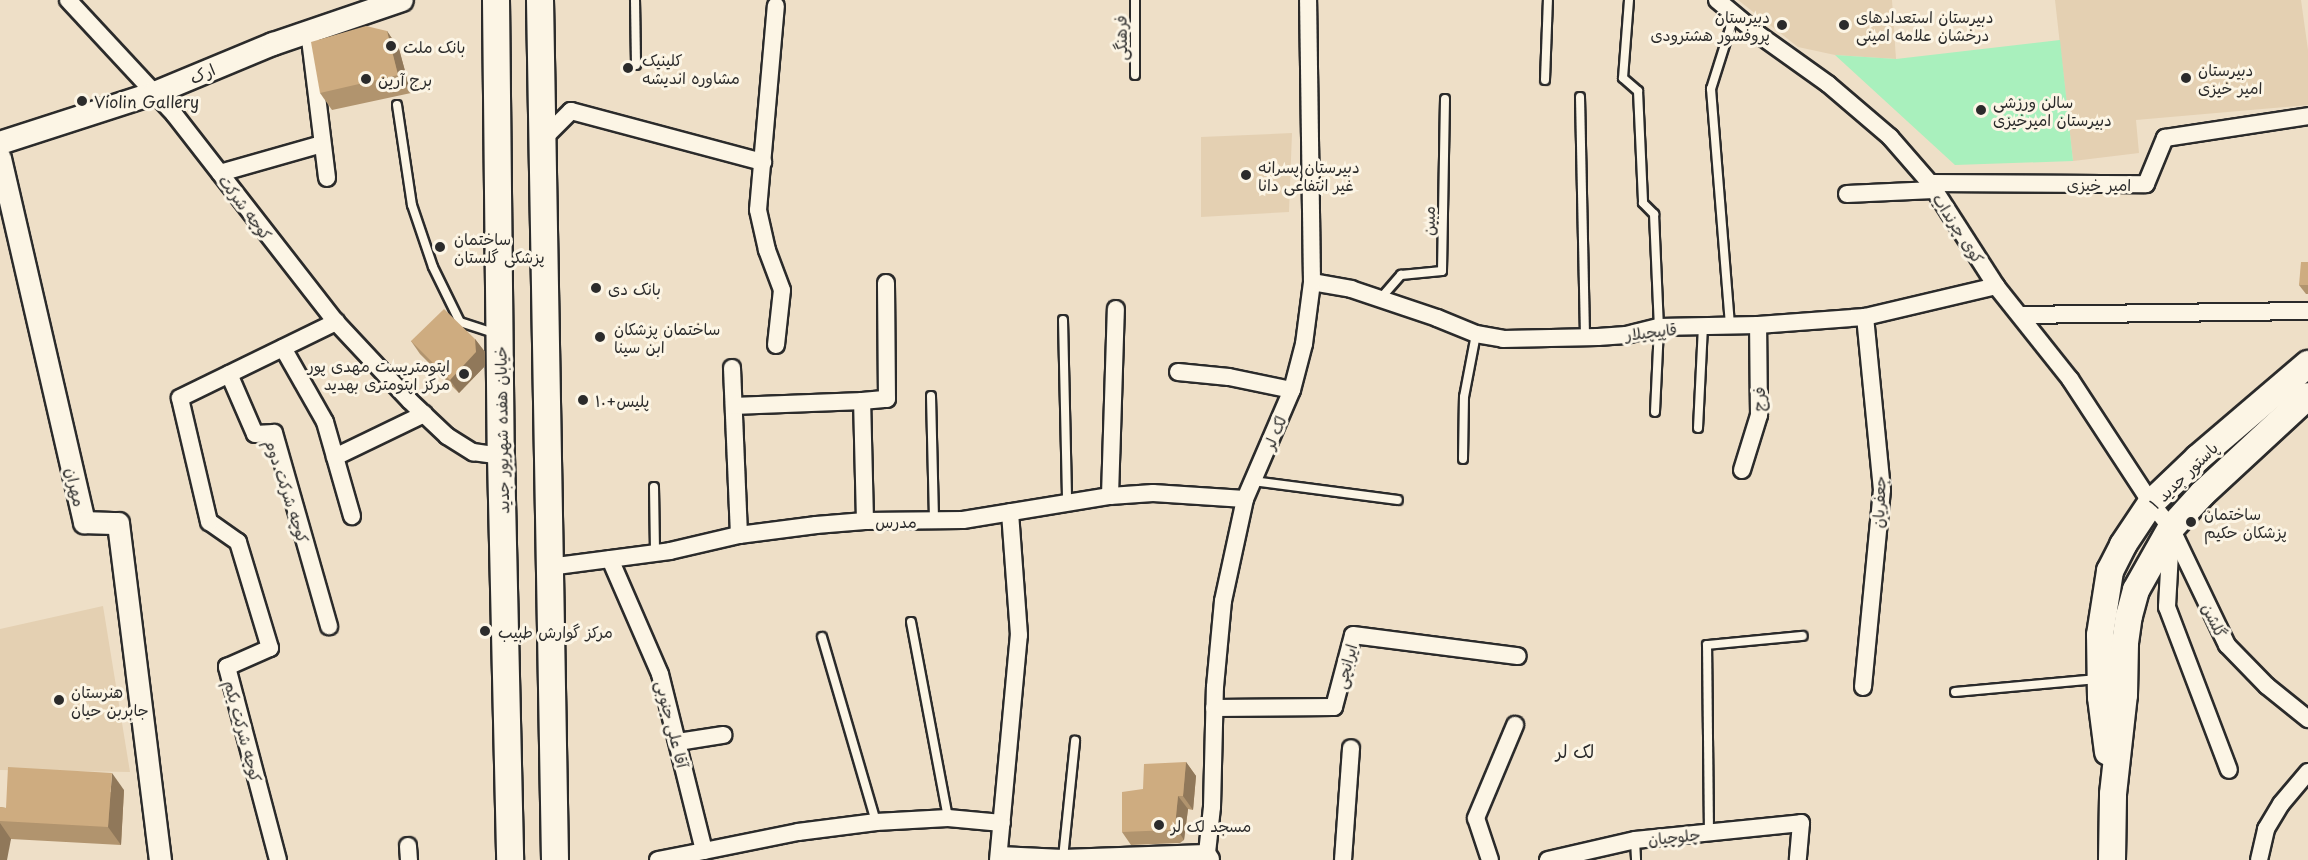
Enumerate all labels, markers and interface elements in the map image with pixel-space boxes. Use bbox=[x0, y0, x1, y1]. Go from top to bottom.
place label: دبیرستان پروفسور هشترودی bbox=[1650, 6, 1770, 44]
place label: دبیرستان استعدادهای درخشان علامه امینی bbox=[1856, 6, 1993, 44]
street label: فرهنگی bbox=[1110, 15, 1130, 61]
marker: دبیرستان پروفسور هشترودی bbox=[1775, 18, 1789, 32]
marker: دبیرستان استعدادهای درخشان علامه امینی bbox=[1837, 18, 1851, 32]
place label: بانک ملت bbox=[403, 36, 465, 56]
marker: بانک ملت bbox=[384, 39, 398, 53]
place label: کلینیک مشاوره اندیشه bbox=[642, 49, 740, 87]
street label: ارک bbox=[186, 59, 218, 87]
marker: کلینیک مشاوره اندیشه bbox=[619, 59, 637, 77]
place label: دبیرستان امیر خیزی bbox=[2198, 59, 2262, 97]
place label: برج آرین bbox=[378, 69, 432, 89]
marker: دبیرستان امیر خیزی bbox=[2179, 71, 2193, 85]
marker: برج آرین bbox=[359, 72, 373, 86]
place label: Violin Gallery bbox=[94, 91, 200, 111]
place label: سالن ورزشی دبیرستان امیرخیزی bbox=[1993, 91, 2112, 129]
marker: Violin Gallery bbox=[75, 94, 89, 108]
marker: سالن ورزشی دبیرستان امیرخیزی bbox=[1974, 103, 1988, 117]
place label: دبیرستان پسرانه غیر انتفاعی دانا bbox=[1258, 156, 1360, 194]
marker: دبیرستان پسرانه غیر انتفاعی دانا bbox=[1239, 168, 1253, 182]
street label: کوچه شرکت bbox=[215, 171, 277, 243]
street label: امیر خیزی bbox=[2067, 174, 2131, 194]
street label: کوی چرنداب bbox=[1929, 189, 1989, 267]
street label: مبین bbox=[1418, 206, 1438, 236]
place label: ساختمان پزشکی گلستان bbox=[454, 228, 545, 266]
marker: ساختمان پزشکی گلستان bbox=[431, 238, 449, 256]
place label: بانک دی bbox=[608, 278, 661, 298]
marker: بانک دی bbox=[589, 281, 603, 295]
place label: ساختمان پزشکان ابن سینا bbox=[614, 318, 720, 356]
street label: قاپیچیلار bbox=[1624, 318, 1678, 344]
marker: ساختمان پزشکان ابن سینا bbox=[591, 328, 609, 346]
street label: خیابان هفده شهریور جدید bbox=[490, 346, 512, 514]
place label: اپتومتریست مهدی پور مرکز اپتومتری بهدید bbox=[308, 355, 450, 393]
marker: اپتومتریست مهدی پور مرکز اپتومتری بهدید bbox=[455, 365, 473, 383]
street label: فرج bbox=[1748, 386, 1768, 412]
place label: پلیس+۱۰ bbox=[595, 390, 649, 410]
marker: پلیس+۱۰ bbox=[576, 393, 590, 407]
street label: لک لر bbox=[1259, 413, 1289, 451]
street label: کوچه شرکت دوم bbox=[262, 437, 314, 545]
street label: پاستور جدید ۱ bbox=[2145, 437, 2221, 513]
street label: مهران bbox=[62, 466, 90, 508]
street label: جعفریان bbox=[1867, 475, 1889, 529]
place label: ساختمان پزشکان حکیم bbox=[2204, 503, 2287, 541]
street label: مدرس bbox=[875, 511, 917, 531]
marker: ساختمان پزشکان حکیم bbox=[2182, 513, 2200, 531]
street label: گلشن bbox=[2199, 600, 2231, 640]
place label: مرکز گوارش طبیب bbox=[498, 621, 613, 641]
marker: مرکز گوارش طبیب bbox=[476, 622, 494, 640]
street label: ایرانچی bbox=[1330, 642, 1360, 690]
street label: کوچه شرکت یکم bbox=[221, 678, 267, 784]
street label: آقا علی جنوبی bbox=[653, 678, 693, 770]
place label: هنرستان جابربن حیان bbox=[71, 681, 149, 719]
marker: هنرستان جابربن حیان bbox=[52, 693, 66, 707]
district label: لک لر bbox=[1556, 740, 1594, 762]
place label: مسجد لک لر bbox=[1171, 815, 1251, 835]
marker: مسجد لک لر bbox=[1152, 818, 1166, 832]
street label: چلوچیان bbox=[1647, 824, 1701, 848]

